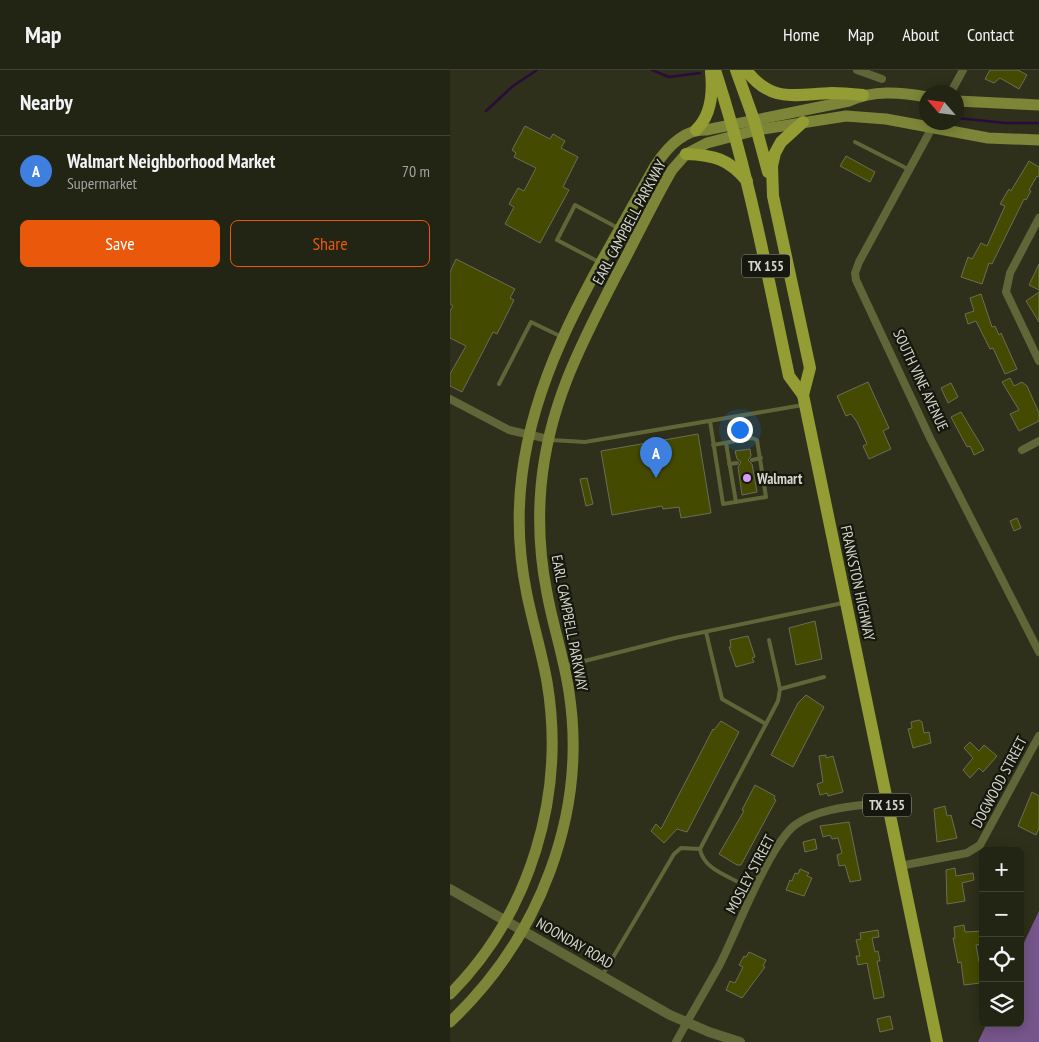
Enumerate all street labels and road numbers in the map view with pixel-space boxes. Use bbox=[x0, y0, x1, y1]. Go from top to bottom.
street label: EARL CAMPBELL PARKWAY bbox=[588, 156, 670, 288]
road number: TX 155 bbox=[742, 255, 790, 278]
street label: SOUTH VINE AVENUE bbox=[889, 326, 953, 434]
street label: FRANKSTON HIGHWAY bbox=[837, 524, 880, 643]
street label: EARL CAMPBELL PARKWAY bbox=[547, 553, 593, 693]
street label: DOGWOOD STREET bbox=[967, 733, 1031, 831]
road number: TX 155 bbox=[863, 794, 911, 816]
street label: MOSLEY STREET bbox=[721, 831, 779, 917]
street label: NOONDAY ROAD bbox=[533, 913, 617, 973]

